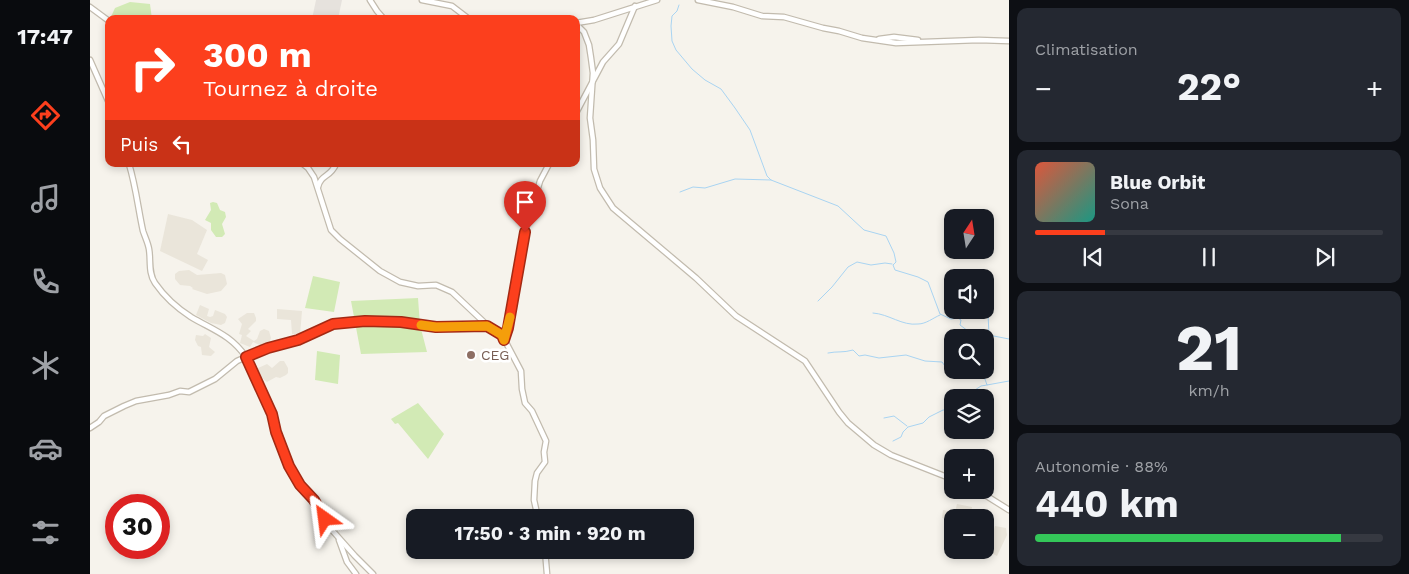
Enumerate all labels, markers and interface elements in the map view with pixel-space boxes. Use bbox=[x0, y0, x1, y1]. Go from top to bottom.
text: 17:47 bbox=[17, 24, 73, 49]
text: 300 m bbox=[203, 34, 312, 76]
icon: right bbox=[120, 35, 185, 100]
text: Climatisation bbox=[1035, 40, 1138, 59]
text: 22° bbox=[1177, 65, 1241, 109]
text: − bbox=[1035, 72, 1052, 105]
text: + bbox=[1366, 72, 1383, 105]
text: Tournez à droite bbox=[203, 76, 378, 101]
icon: directions bbox=[28, 98, 63, 133]
icon: left bbox=[168, 130, 196, 158]
text: Puis bbox=[120, 133, 158, 156]
text: Blue Orbit bbox=[1110, 171, 1205, 194]
icon: music bbox=[28, 181, 63, 216]
pin bbox=[504, 181, 546, 232]
icon: arrive bbox=[511, 188, 539, 216]
text: Sona bbox=[1110, 194, 1149, 213]
north arrow bbox=[944, 209, 994, 259]
map controls bbox=[944, 209, 994, 559]
icon: previous bbox=[1079, 243, 1107, 271]
icon: pause bbox=[1195, 243, 1223, 271]
icon: next bbox=[1311, 243, 1339, 271]
icon: phone bbox=[28, 264, 63, 299]
button: sound bbox=[944, 269, 994, 319]
text: 21 bbox=[1176, 310, 1242, 386]
button: search bbox=[944, 329, 994, 379]
place label: CEG bbox=[481, 347, 509, 363]
icon: climate bbox=[28, 348, 63, 383]
marker: CEG bbox=[465, 349, 477, 361]
text: km/h bbox=[1188, 381, 1230, 400]
button: layers bbox=[944, 389, 994, 439]
icon: car bbox=[28, 431, 63, 466]
button: + bbox=[944, 449, 994, 499]
text: Autonomie · 88% bbox=[1035, 457, 1168, 476]
text: 440 km bbox=[1035, 482, 1179, 526]
position arrow bbox=[298, 492, 350, 544]
speed limit sign: 30 bbox=[105, 494, 170, 559]
button: − bbox=[944, 509, 994, 559]
icon: filters bbox=[28, 515, 63, 550]
text: 17:50 · 3 min · 920 m bbox=[454, 522, 646, 545]

